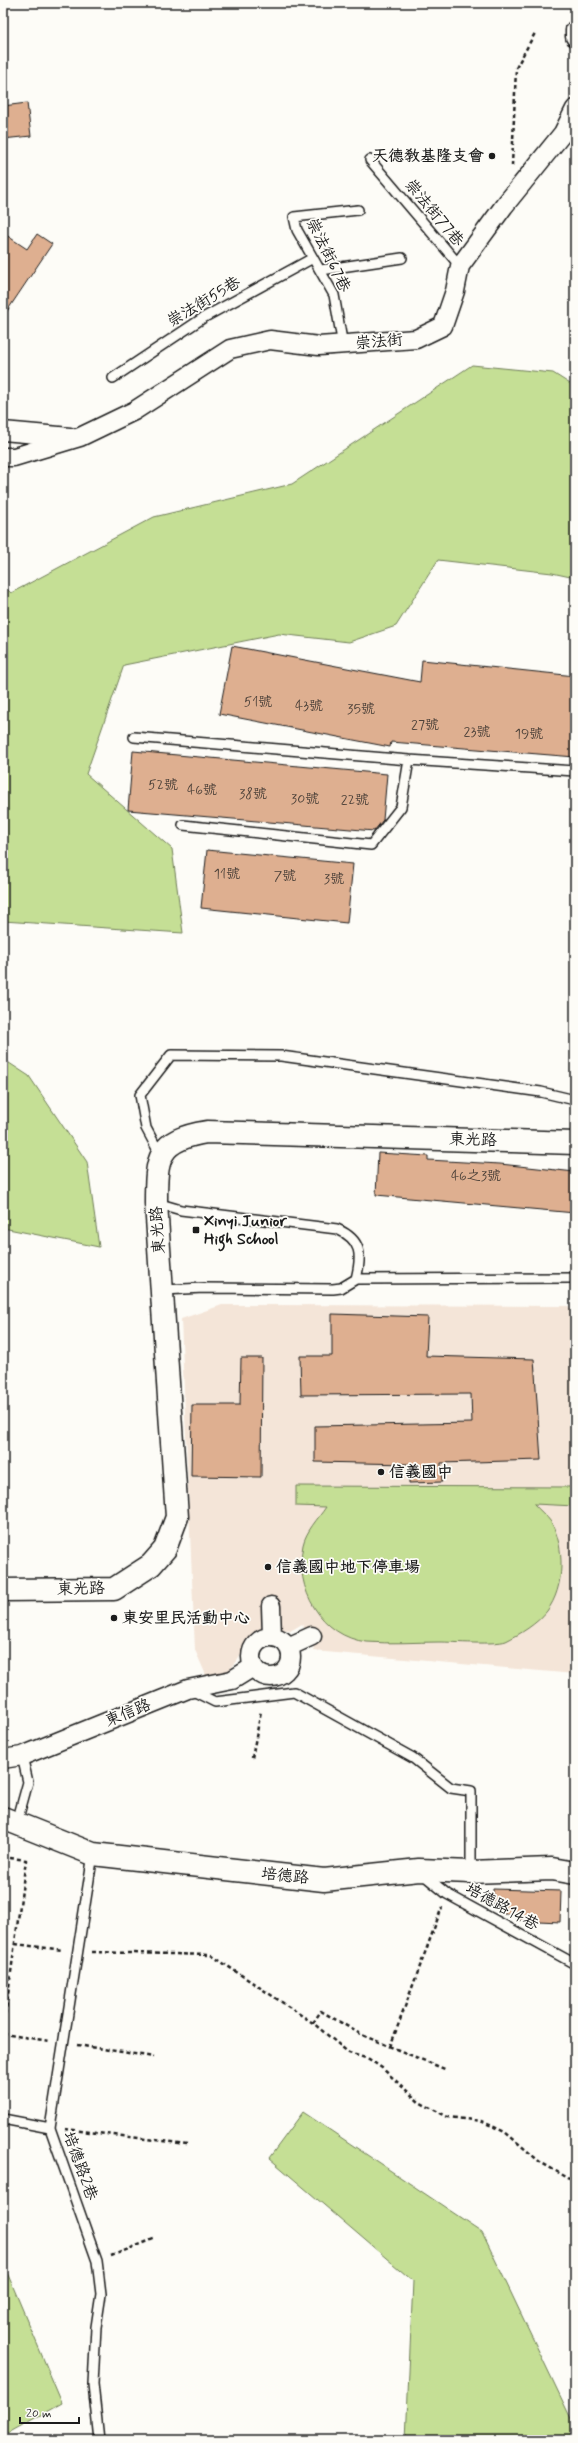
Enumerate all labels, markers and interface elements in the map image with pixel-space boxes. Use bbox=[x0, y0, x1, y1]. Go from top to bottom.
place label: 天德教基隆支會 bbox=[372, 146, 484, 167]
marker: 天德教基隆支會 bbox=[487, 151, 497, 161]
street label: 崇法街77巷 bbox=[400, 175, 468, 251]
street label: 崇法街67巷 bbox=[301, 214, 355, 296]
street label: 崇法街55巷 bbox=[163, 272, 245, 332]
street label: 崇法街 bbox=[354, 329, 404, 355]
house number: 51號 bbox=[244, 693, 272, 711]
house number: 43號 bbox=[295, 697, 323, 715]
house number: 35號 bbox=[347, 700, 375, 718]
house number: 27號 bbox=[411, 716, 439, 734]
house number: 23號 bbox=[464, 723, 490, 741]
house number: 19號 bbox=[515, 725, 543, 743]
house number: 52號 bbox=[148, 776, 178, 794]
house number: 46號 bbox=[187, 781, 217, 799]
house number: 38號 bbox=[239, 785, 267, 803]
house number: 30號 bbox=[291, 790, 319, 808]
house number: 22號 bbox=[341, 791, 369, 809]
house number: 11號 bbox=[214, 865, 240, 883]
house number: 7號 bbox=[274, 867, 296, 885]
house number: 3號 bbox=[324, 870, 344, 888]
street label: 東光路 bbox=[449, 1129, 497, 1151]
house number: 46之3號 bbox=[451, 1167, 501, 1185]
street label: 東光路 bbox=[146, 1205, 170, 1255]
place label: Xinyi Junior High School bbox=[204, 1211, 287, 1252]
marker: Xinyi Junior High School bbox=[191, 1225, 201, 1235]
place label: 信義國中 bbox=[389, 1462, 453, 1483]
marker: 信義國中 bbox=[376, 1467, 386, 1477]
place label: 信義國中地下停車場 bbox=[276, 1557, 420, 1578]
marker: 信義國中地下停車場 bbox=[263, 1562, 273, 1572]
street label: 東光路 bbox=[57, 1578, 105, 1600]
place label: 東安里民活動中心 bbox=[122, 1608, 250, 1629]
marker: 東安里民活動中心 bbox=[109, 1613, 119, 1623]
street label: 東信路 bbox=[102, 1694, 154, 1732]
street label: 培德路 bbox=[260, 1863, 310, 1889]
street label: 培德路14巷 bbox=[462, 1878, 542, 1936]
street label: 培德路2巷 bbox=[58, 2129, 102, 2203]
scale bar bbox=[20, 2399, 79, 2425]
text: 20 m bbox=[26, 2406, 52, 2422]

